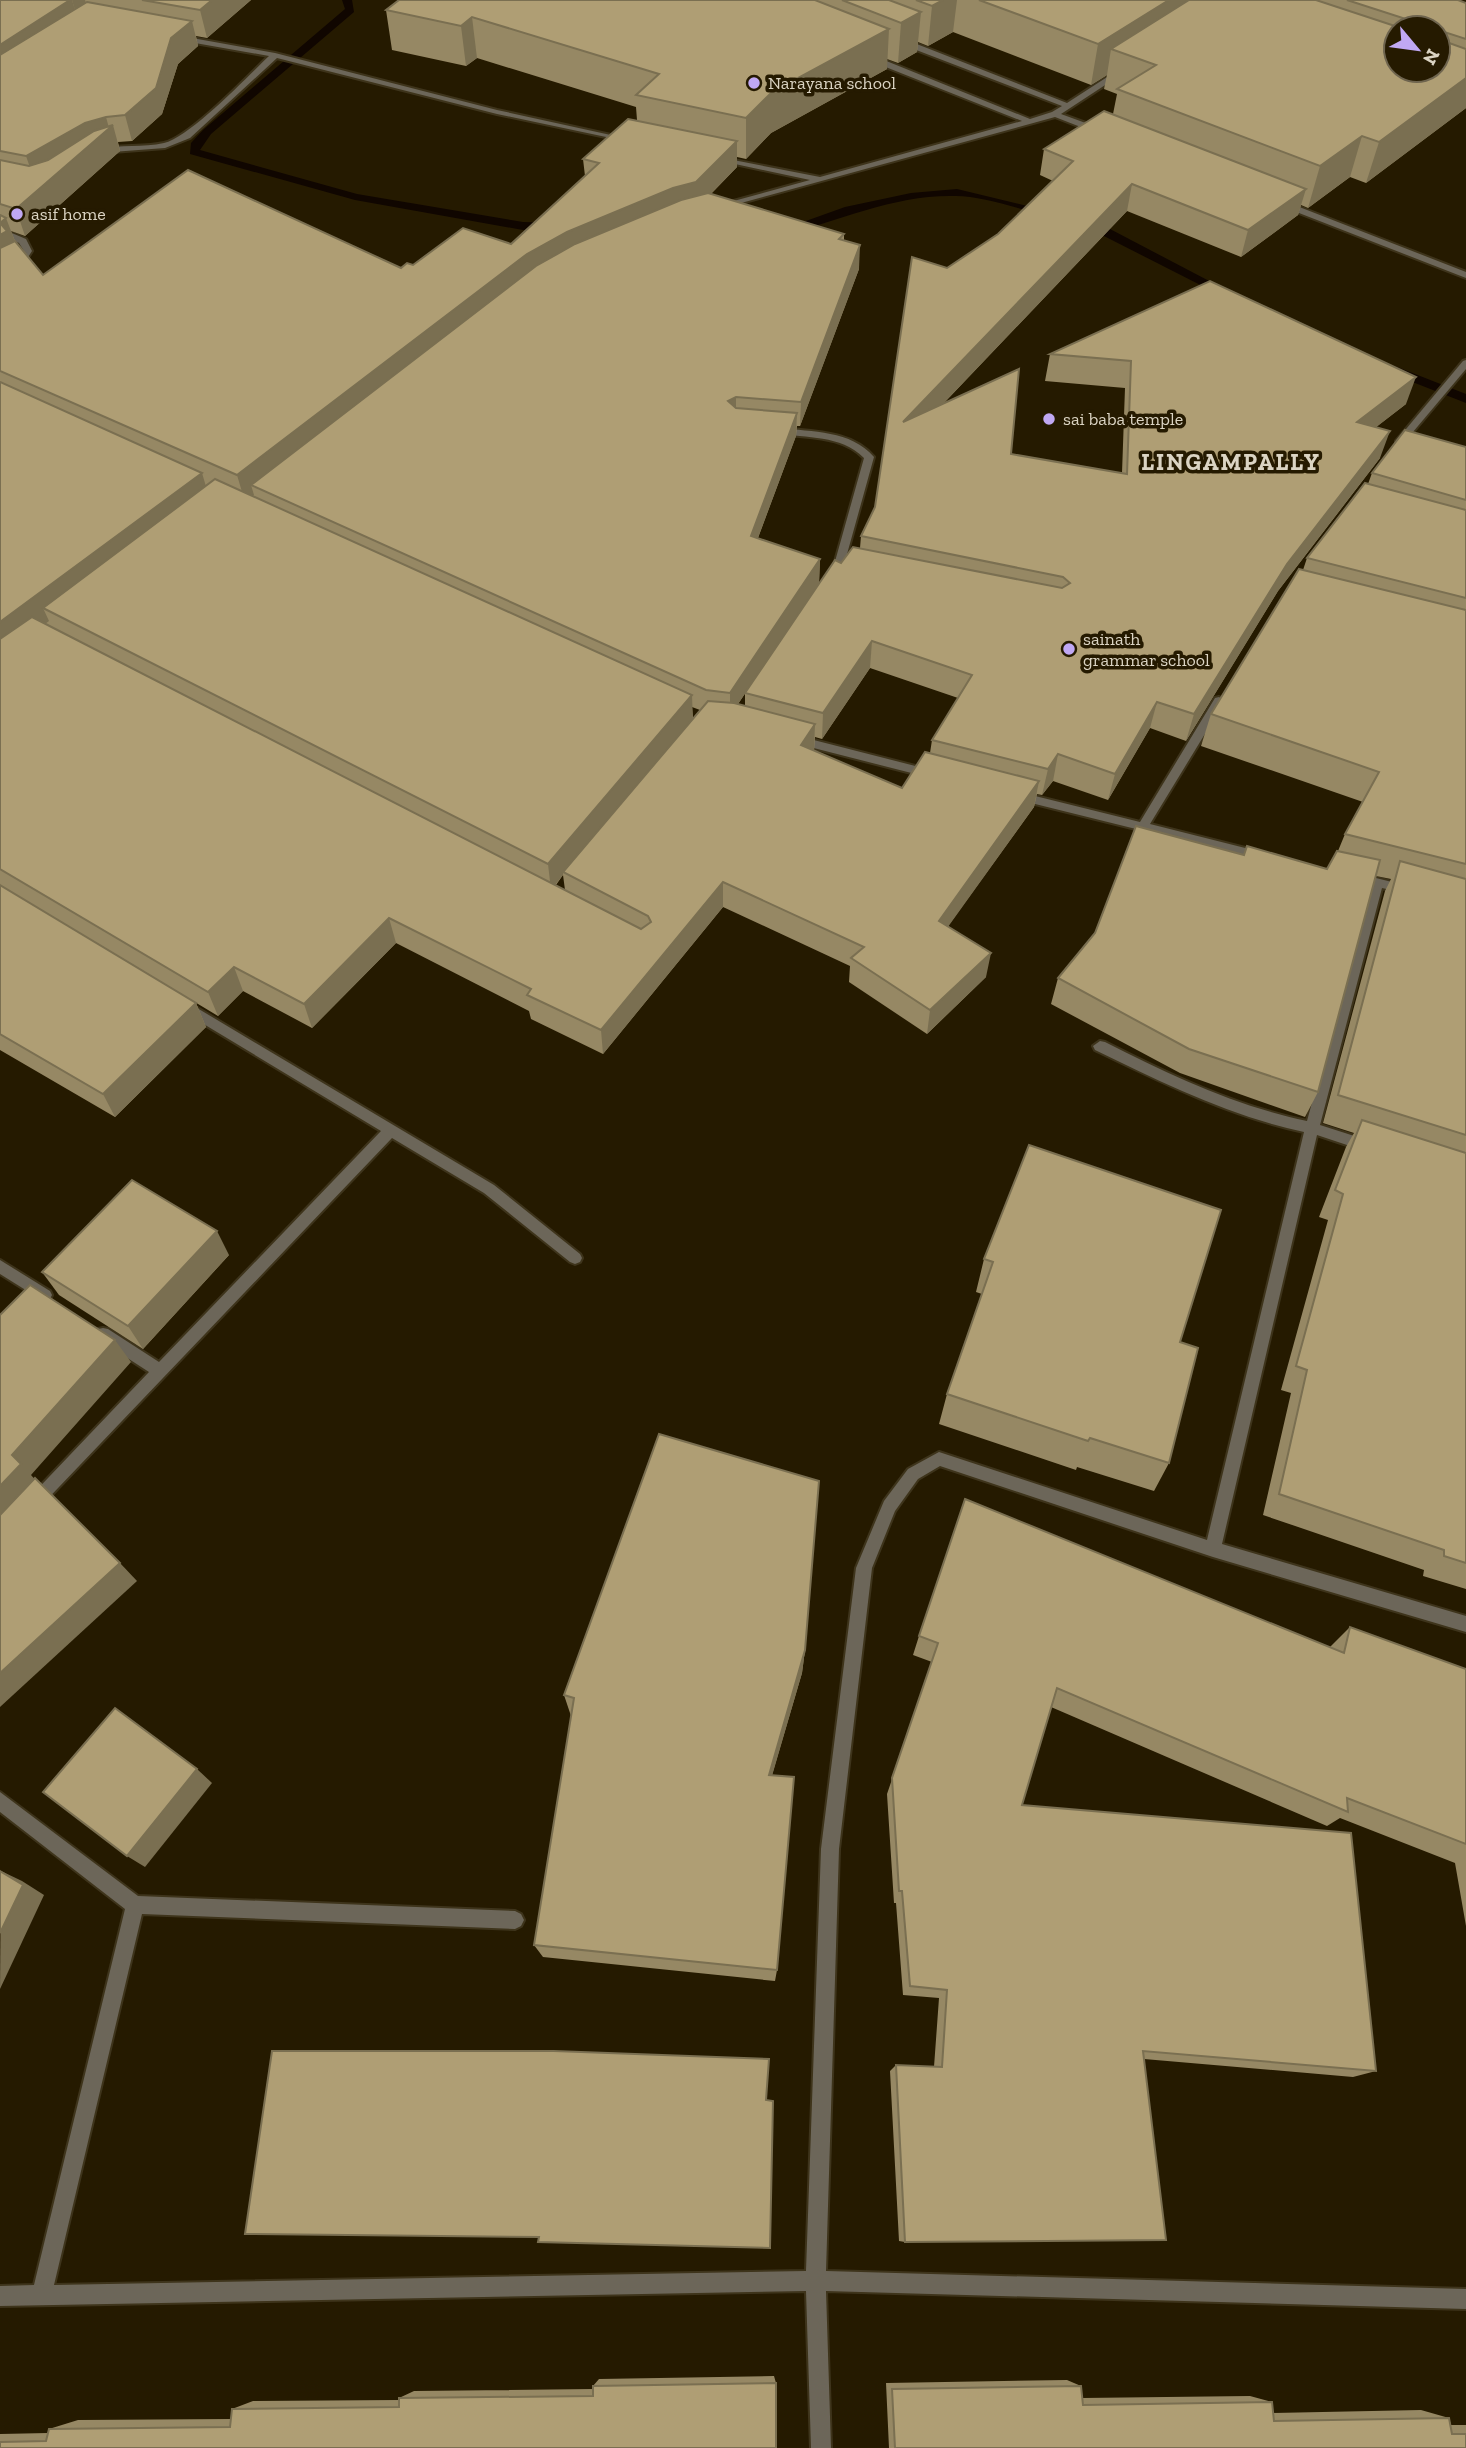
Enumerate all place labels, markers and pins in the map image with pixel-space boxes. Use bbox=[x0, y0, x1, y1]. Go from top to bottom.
place label: Narayana school bbox=[768, 72, 896, 94]
marker: Narayana school bbox=[746, 75, 762, 91]
place label: asif home bbox=[31, 203, 106, 225]
marker: asif home bbox=[9, 206, 25, 222]
place label: sai baba temple bbox=[1063, 408, 1183, 430]
marker: sai baba temple bbox=[1041, 411, 1057, 427]
place label: sainath grammar school bbox=[1083, 628, 1210, 671]
marker: sainath grammar school bbox=[1061, 641, 1077, 657]

